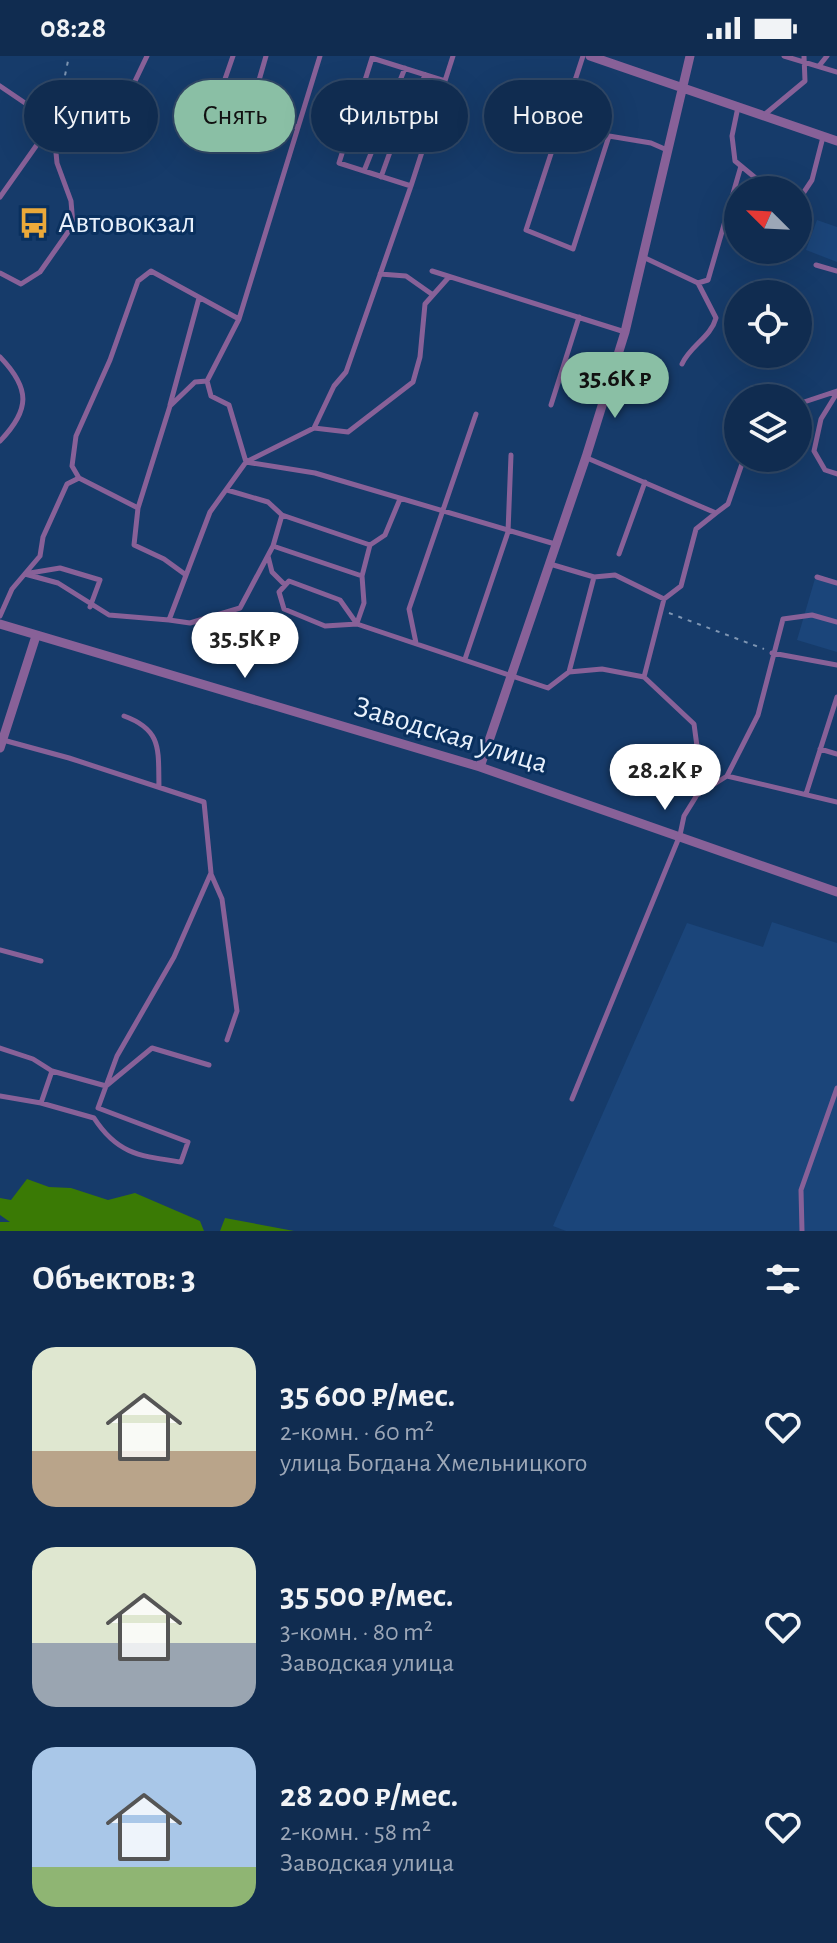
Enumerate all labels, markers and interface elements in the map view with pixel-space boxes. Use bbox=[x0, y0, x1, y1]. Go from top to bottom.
text: 08:28 bbox=[40, 13, 106, 43]
chip: Купить bbox=[24, 80, 158, 152]
chip: Снять bbox=[174, 80, 295, 152]
chip: Фильтры bbox=[311, 80, 468, 152]
chip: Новое bbox=[484, 80, 612, 152]
north arrow bbox=[724, 176, 812, 264]
map controls bbox=[724, 176, 812, 472]
bus stop icon: Автовокзал bbox=[17, 206, 51, 240]
place label: Автовокзал bbox=[58, 208, 196, 238]
button: locate bbox=[724, 280, 812, 368]
pin: 35.6K ₽ bbox=[541, 352, 689, 420]
text: 35.6K ₽ bbox=[579, 365, 651, 391]
button: layers bbox=[724, 384, 812, 472]
pin: 35.5K ₽ bbox=[171, 612, 319, 680]
text: 35.5K ₽ bbox=[210, 625, 280, 651]
street label: Заводская улица bbox=[351, 691, 551, 779]
pin: 28.2K ₽ bbox=[591, 744, 739, 812]
text: 28.2K ₽ bbox=[628, 757, 702, 783]
icon: filters bbox=[761, 1257, 805, 1301]
text: Объектов: 3 bbox=[32, 1262, 196, 1296]
icon: home bbox=[96, 1379, 192, 1475]
text: 35 600 ₽/мес. bbox=[280, 1379, 455, 1413]
icon: heart bbox=[761, 1405, 805, 1449]
text: 2-комн. · 60 m² bbox=[280, 1419, 434, 1445]
text: улица Богдана Хмельницкого bbox=[280, 1450, 587, 1476]
icon: home bbox=[96, 1579, 192, 1675]
text: 35 500 ₽/мес. bbox=[280, 1579, 453, 1613]
icon: heart bbox=[761, 1605, 805, 1649]
text: 3-комн. · 80 m² bbox=[280, 1619, 433, 1645]
text: Заводская улица bbox=[280, 1650, 454, 1676]
icon: home bbox=[96, 1779, 192, 1875]
text: 28 200 ₽/мес. bbox=[280, 1779, 458, 1813]
icon: heart bbox=[761, 1805, 805, 1849]
text: 2-комн. · 58 m² bbox=[280, 1819, 431, 1845]
text: Заводская улица bbox=[280, 1850, 454, 1876]

